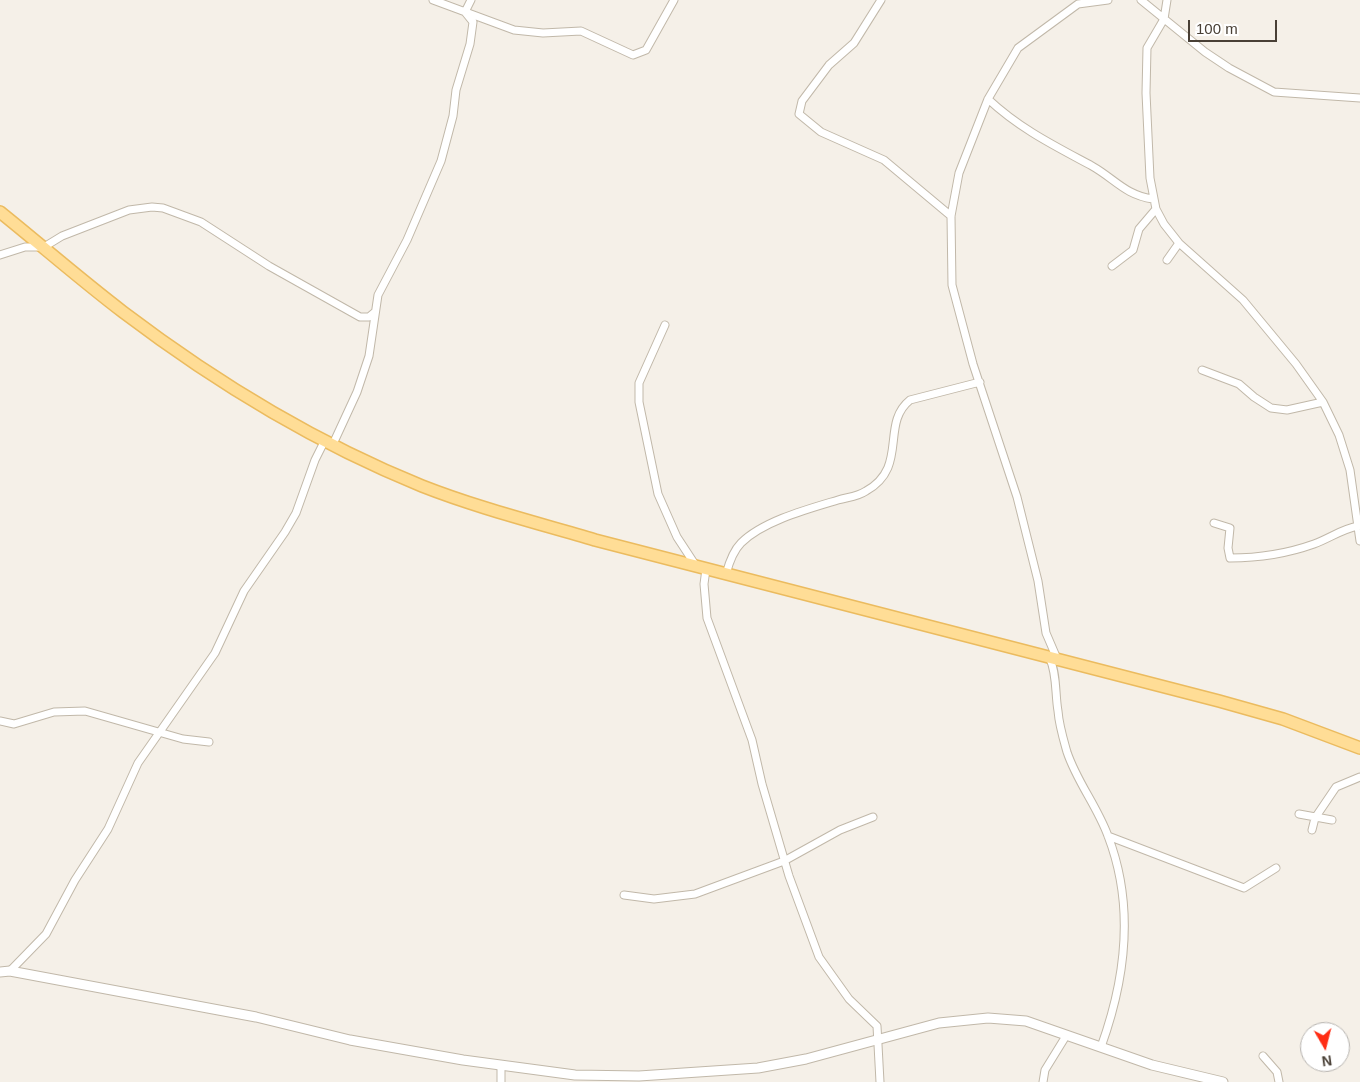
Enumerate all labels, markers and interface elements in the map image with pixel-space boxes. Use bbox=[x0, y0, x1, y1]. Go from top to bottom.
scale bar bbox=[1190, 10, 1279, 42]
text: 100 m bbox=[1196, 20, 1238, 37]
north arrow bbox=[1300, 1022, 1350, 1072]
text: N bbox=[1321, 1052, 1333, 1069]

